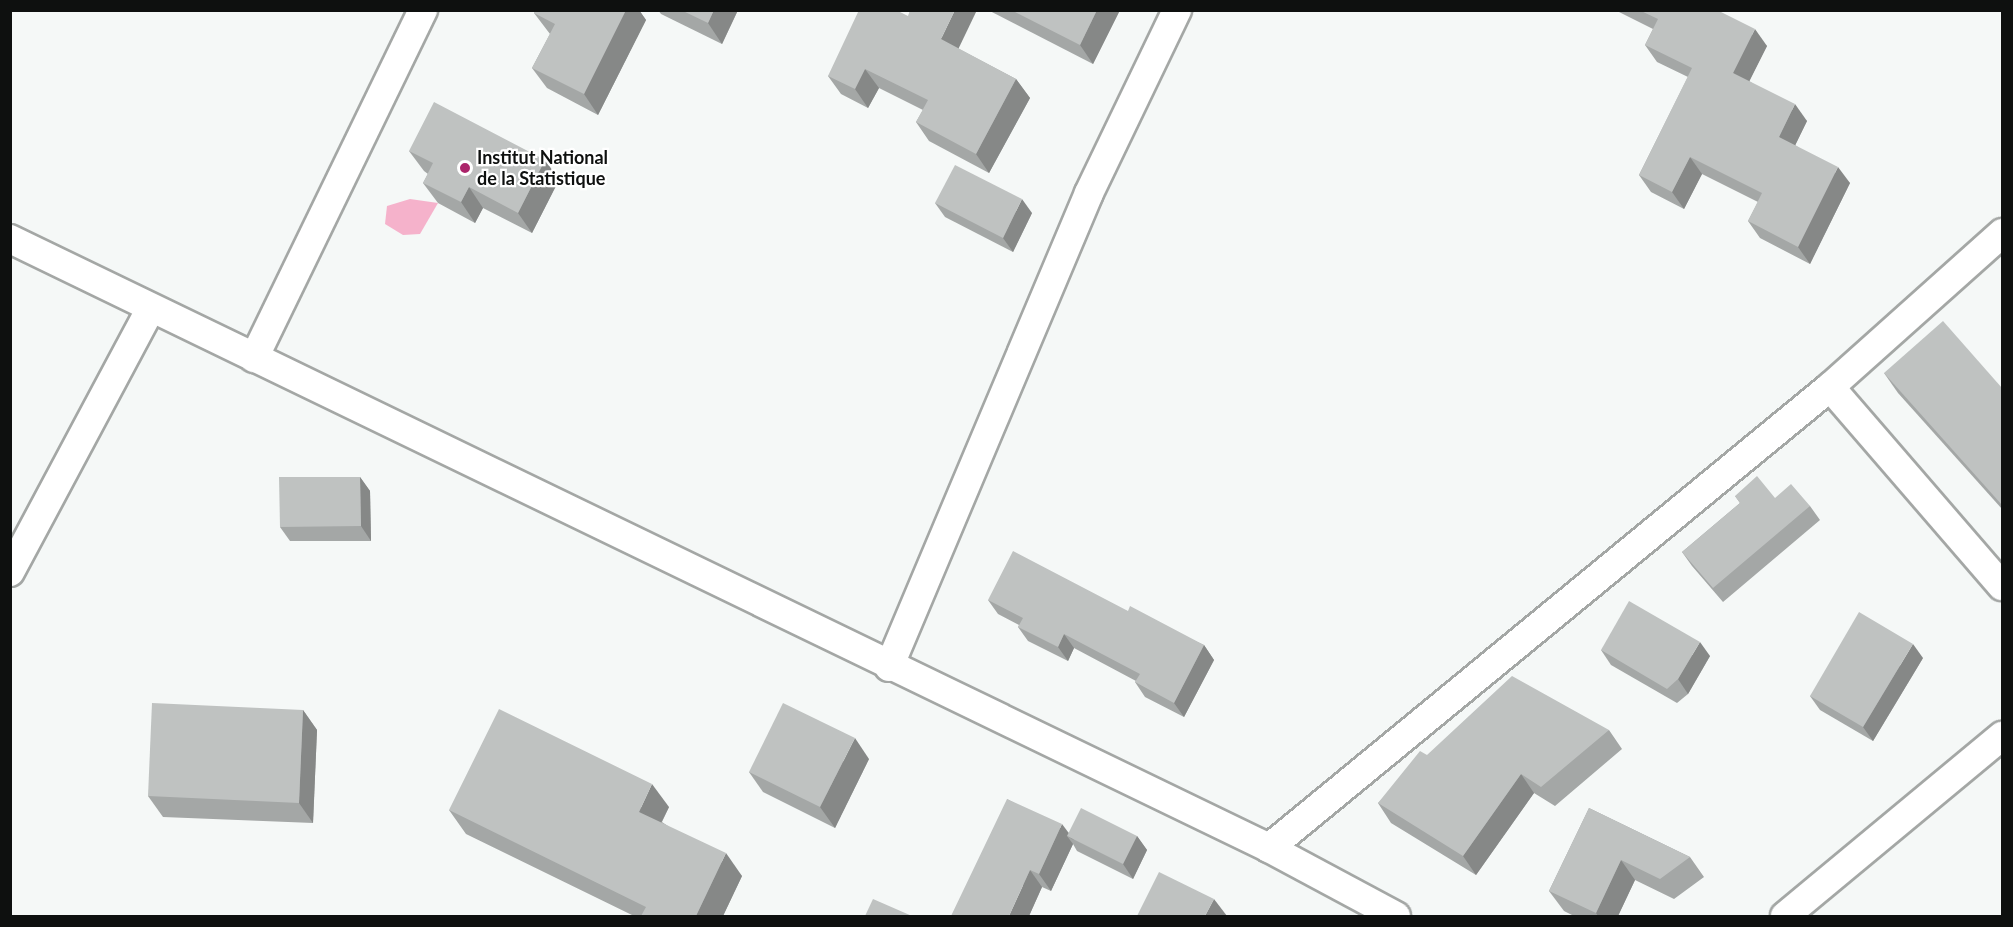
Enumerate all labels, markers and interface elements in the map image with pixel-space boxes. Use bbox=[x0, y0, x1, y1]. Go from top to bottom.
place label: Institut National de la Statistique bbox=[477, 147, 608, 190]
marker: Institut National de la Statistique bbox=[458, 161, 472, 175]

